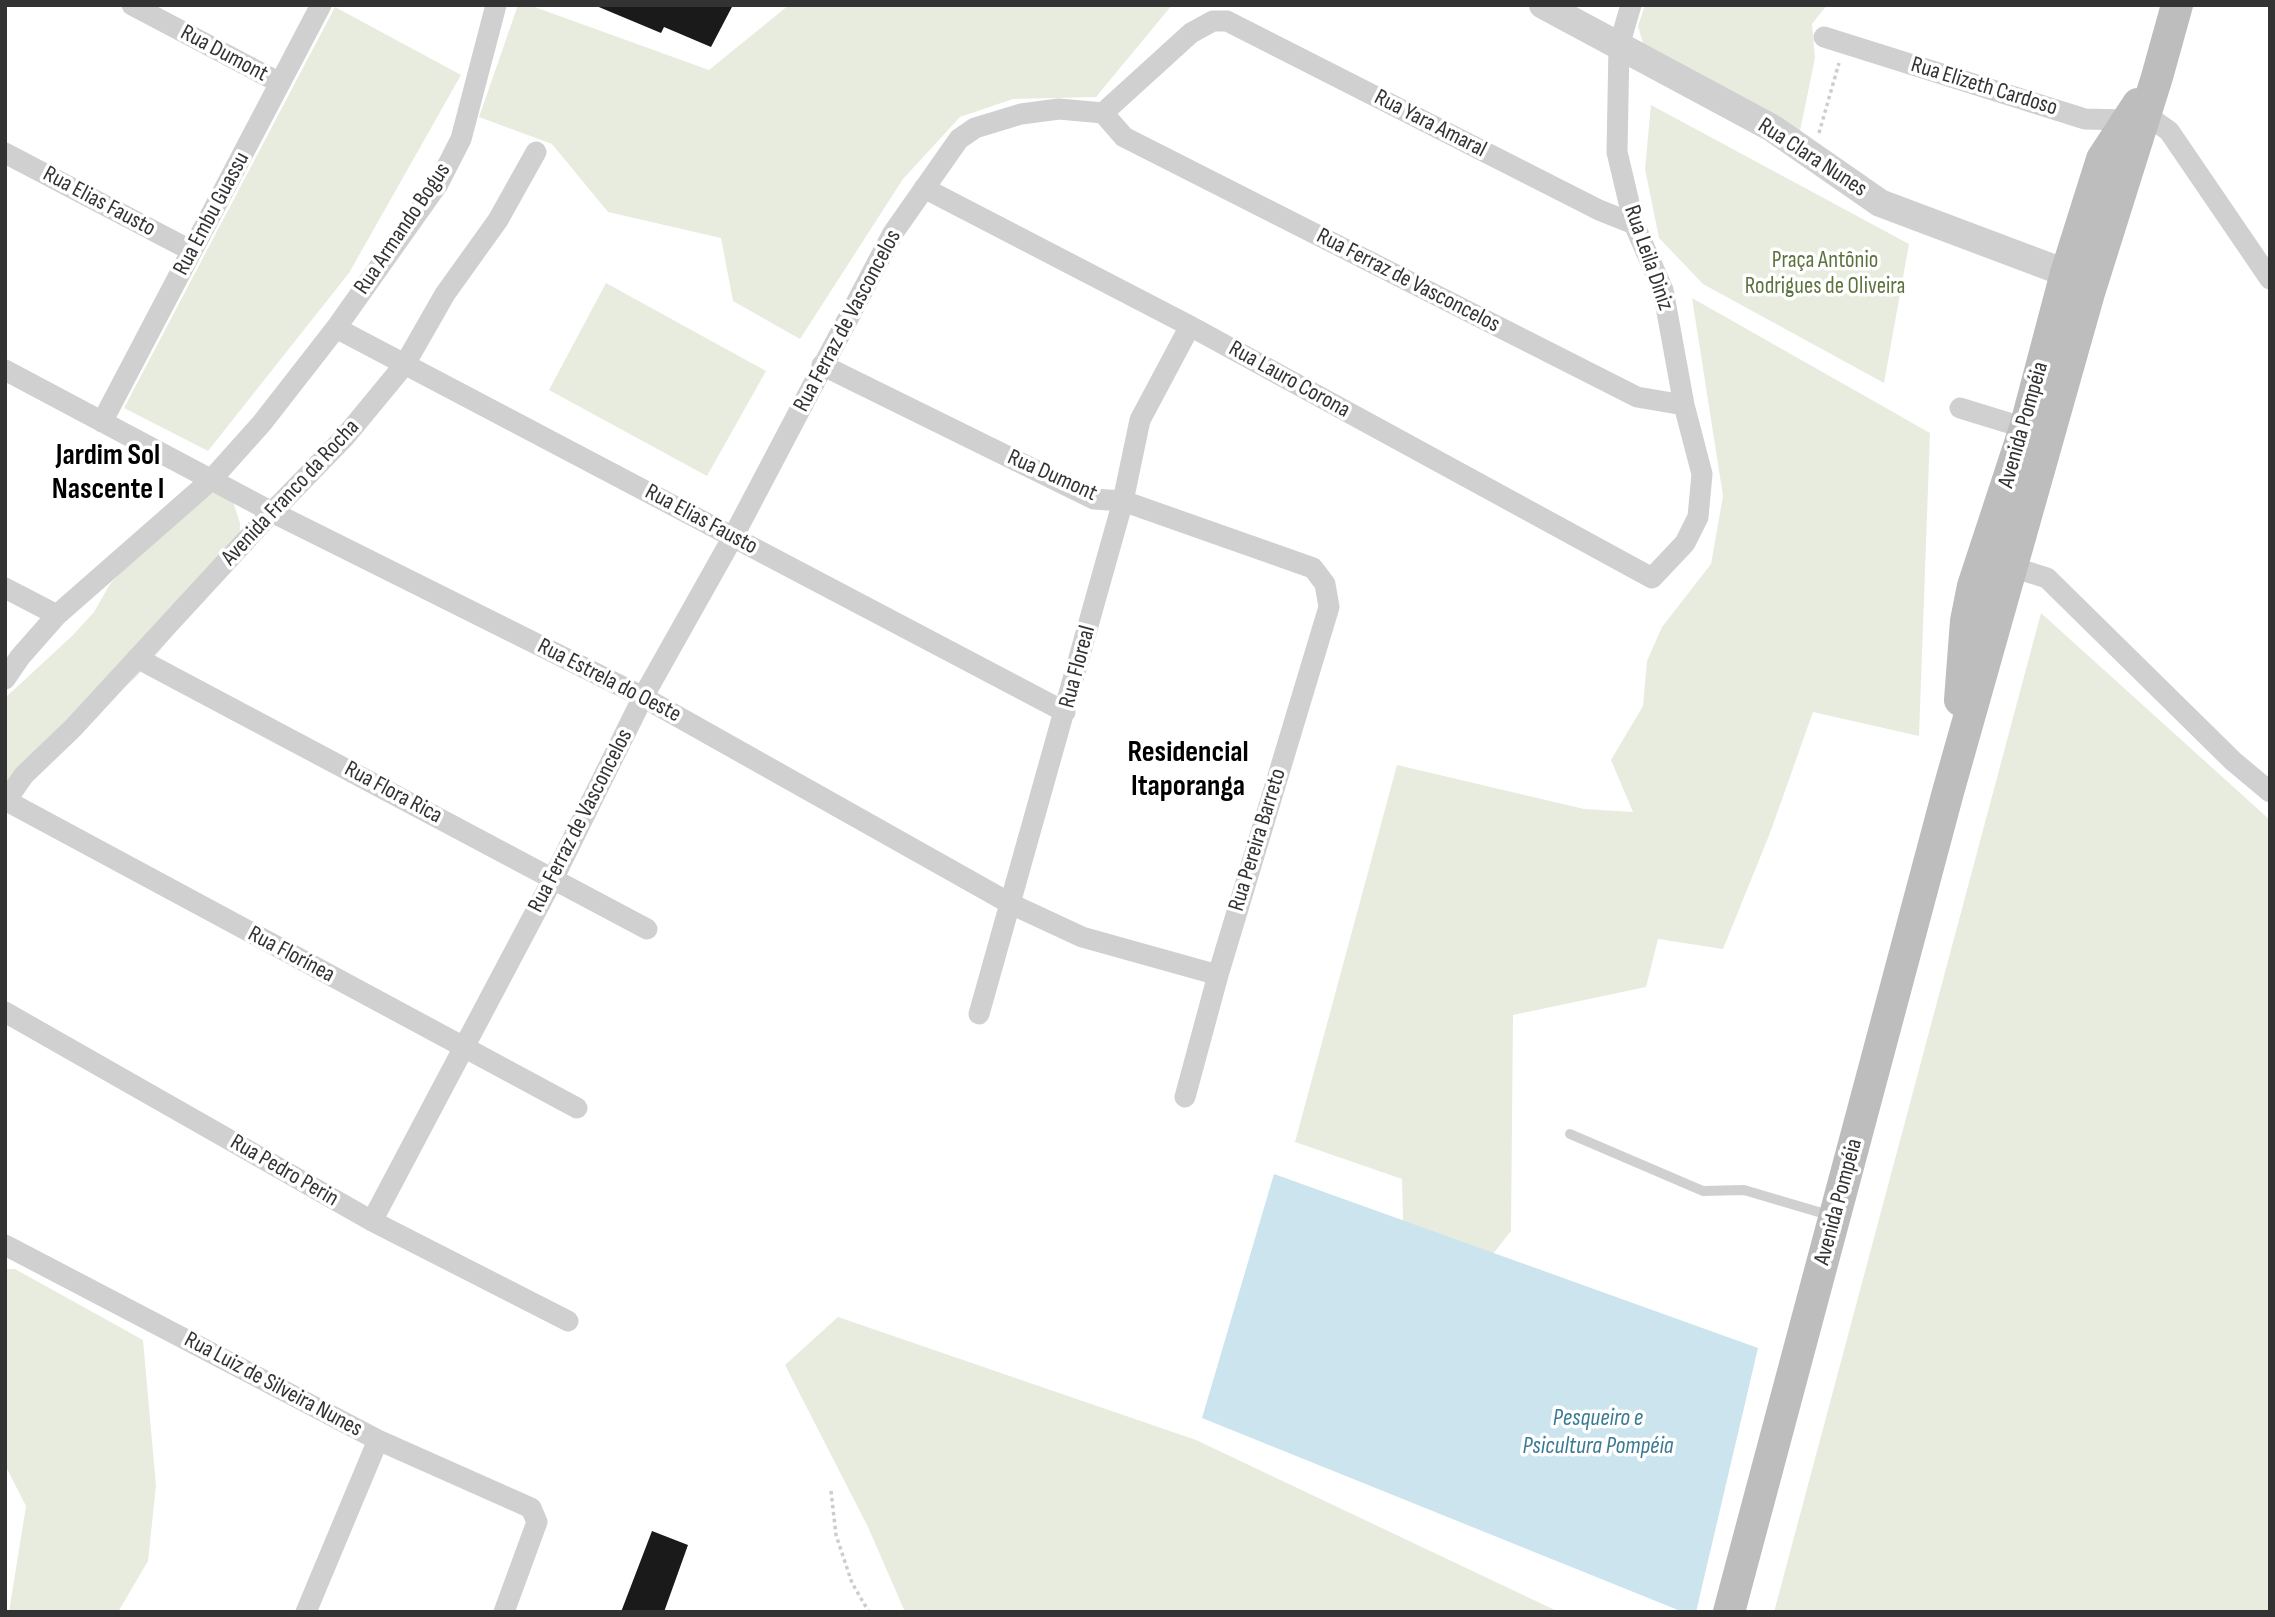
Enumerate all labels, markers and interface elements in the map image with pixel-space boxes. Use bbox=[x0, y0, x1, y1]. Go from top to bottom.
street label: Rua Dumont bbox=[176, 20, 272, 88]
street label: Rua Elizeth Cardoso bbox=[1907, 52, 2061, 122]
street label: Rua Yara Amaral bbox=[1369, 84, 1491, 164]
street label: Rua Clara Nunes bbox=[1752, 113, 1872, 203]
street label: Rua Embu Guassu bbox=[168, 148, 256, 280]
street label: Rua Armando Bogus bbox=[349, 158, 457, 300]
street label: Rua Elias Fausto bbox=[38, 161, 160, 243]
street label: Rua Leila Diniz bbox=[1617, 202, 1679, 314]
street label: Rua Ferraz de Vasconcelos bbox=[1312, 223, 1504, 339]
street label: Rua Ferraz de Vasconcelos bbox=[788, 225, 908, 417]
park label: Praça Antônio Rodrigues de Oliveira bbox=[1745, 247, 1905, 301]
street label: Rua Lauro Corona bbox=[1224, 335, 1354, 425]
street label: Avenida Pompéia bbox=[1993, 359, 2055, 491]
street label: Avenida Franco da Rocha bbox=[216, 414, 366, 572]
district label: Jardim Sol Nascente I bbox=[52, 438, 164, 508]
street label: Rua Dumont bbox=[1003, 444, 1101, 508]
street label: Rua Elias Fausto bbox=[640, 479, 762, 561]
street label: Rua Floreal bbox=[1054, 623, 1102, 711]
street label: Rua Estrela do Oeste bbox=[533, 633, 685, 729]
street label: Rua Ferraz de Vasconcelos bbox=[523, 725, 639, 917]
district label: Residencial Itaporanga bbox=[1127, 735, 1249, 806]
street label: Rua Flora Rica bbox=[339, 756, 447, 830]
street label: Rua Pereira Barreto bbox=[1223, 765, 1293, 915]
street label: Rua Florínea bbox=[243, 921, 339, 989]
street label: Rua Pedro Perin bbox=[225, 1129, 343, 1213]
street label: Avenida Pompéia bbox=[1809, 1136, 1869, 1268]
street label: Rua Luiz de Silveira Nunes bbox=[179, 1326, 367, 1444]
water label: Pesqueiro e Psicultura Pompéia bbox=[1522, 1405, 1674, 1461]

